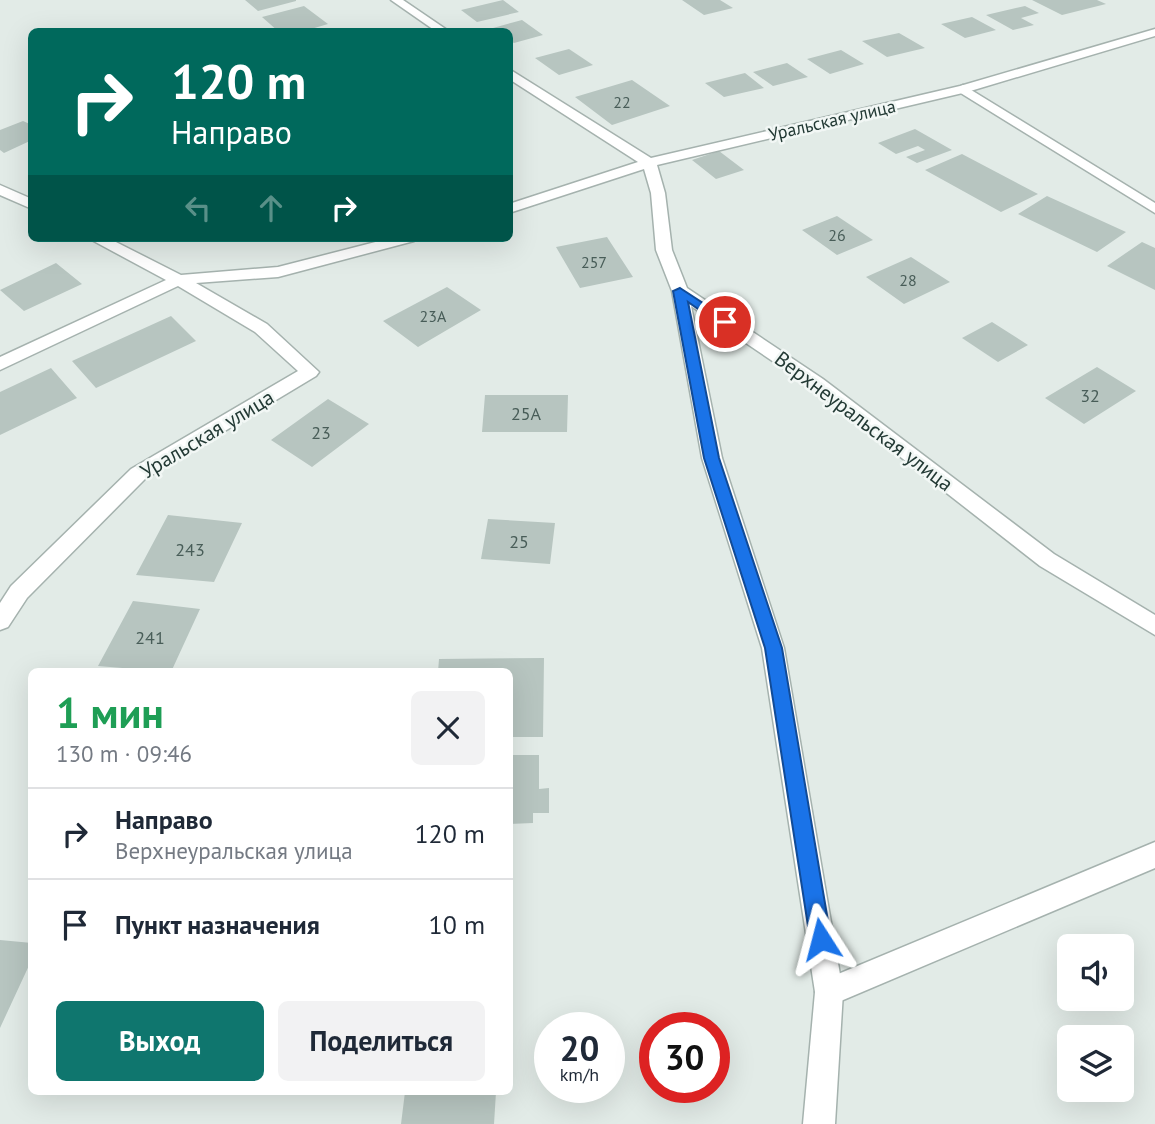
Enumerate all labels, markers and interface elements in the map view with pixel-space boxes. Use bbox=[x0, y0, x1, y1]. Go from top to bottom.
text: 120 m bbox=[171, 49, 306, 113]
icon: right bbox=[56, 56, 147, 147]
house number: 22 bbox=[613, 92, 631, 112]
street label: Уральская улица bbox=[766, 94, 898, 146]
text: Направо bbox=[171, 111, 292, 153]
icon: left bbox=[179, 189, 217, 227]
icon: ahead bbox=[252, 189, 290, 227]
icon: right bbox=[325, 189, 363, 227]
house number: 26 bbox=[828, 225, 846, 245]
house number: 257 bbox=[581, 252, 607, 272]
house number: 28 bbox=[899, 270, 917, 290]
pin bbox=[695, 292, 755, 352]
icon: arrive bbox=[706, 303, 744, 341]
house number: 23А bbox=[420, 306, 447, 326]
street label: Верхнеуральская улица bbox=[769, 345, 959, 497]
street label: Уральская улица bbox=[135, 383, 279, 485]
house number: 32 bbox=[1080, 384, 1100, 407]
house number: 25А bbox=[511, 402, 542, 425]
house number: 23 bbox=[311, 421, 331, 444]
house number: 25 bbox=[509, 530, 529, 553]
house number: 243 bbox=[175, 538, 205, 561]
house number: 241 bbox=[135, 626, 165, 649]
text: 1 мин bbox=[56, 685, 164, 740]
button: close bbox=[411, 691, 485, 765]
text: 130 m · 09:46 bbox=[56, 739, 192, 768]
text: Направо bbox=[115, 803, 213, 836]
icon: right bbox=[56, 815, 94, 853]
text: 120 m bbox=[414, 817, 485, 850]
text: Верхнеуральская улица bbox=[115, 836, 353, 865]
position arrow bbox=[784, 902, 858, 976]
icon: arrive bbox=[56, 906, 94, 944]
text: Пункт назначения bbox=[115, 908, 320, 941]
text: 10 m bbox=[429, 908, 485, 941]
map controls bbox=[1057, 934, 1134, 1102]
button: sound bbox=[1057, 934, 1134, 1011]
button: Выход bbox=[56, 1001, 264, 1081]
button: Поделиться bbox=[278, 1001, 485, 1081]
speed limit sign: 30 bbox=[639, 1012, 730, 1103]
text: 20 bbox=[560, 1025, 599, 1071]
button: layers bbox=[1057, 1025, 1134, 1102]
text: km/h bbox=[560, 1063, 599, 1086]

